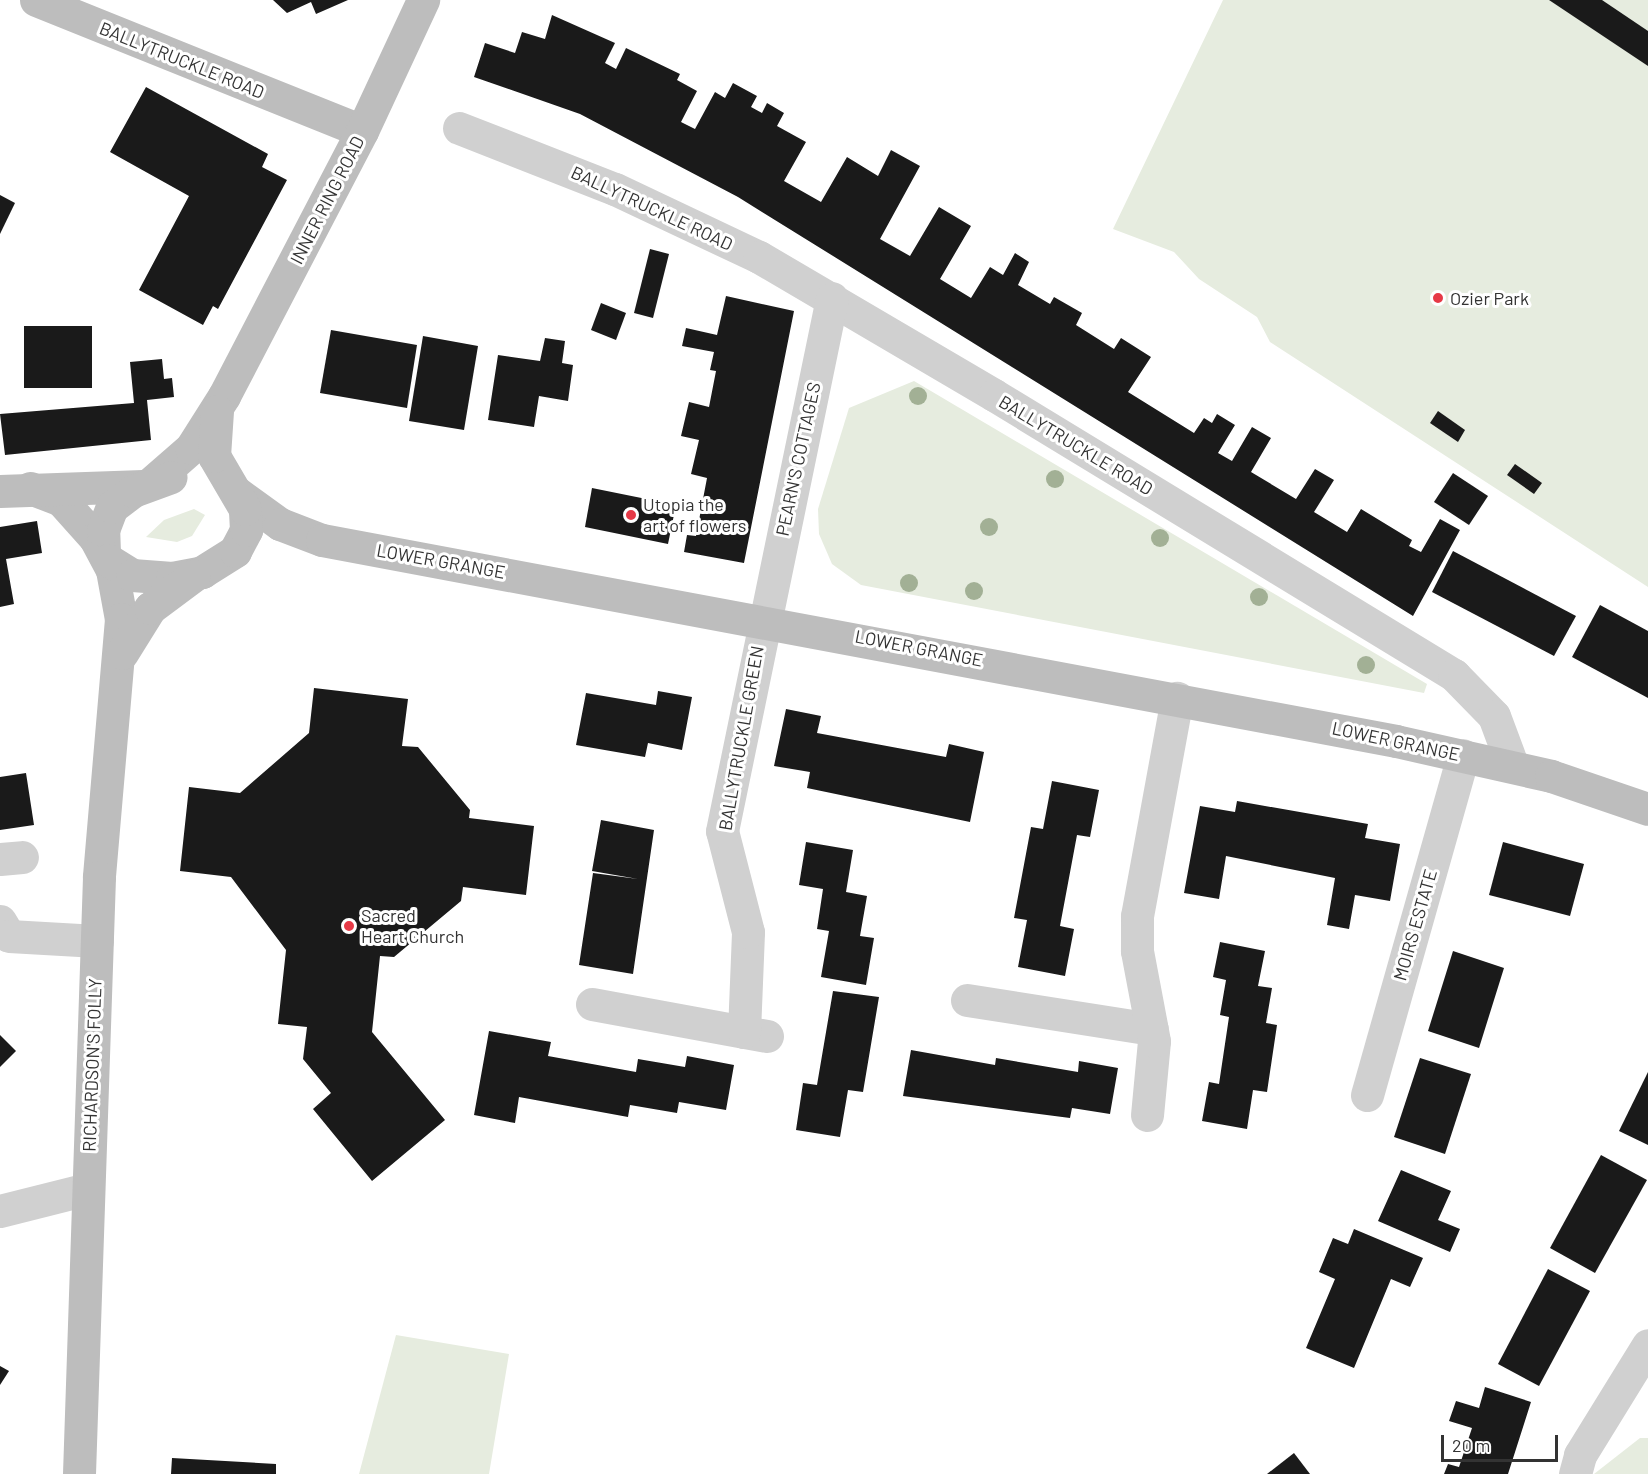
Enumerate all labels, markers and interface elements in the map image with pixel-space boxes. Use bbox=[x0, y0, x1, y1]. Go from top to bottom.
street label: BALLYTRUCKLE ROAD bbox=[97, 17, 267, 103]
street label: INNER RING ROAD bbox=[285, 132, 369, 268]
street label: BALLYTRUCKLE ROAD bbox=[568, 161, 736, 255]
place label: Ozier Park bbox=[1450, 287, 1529, 309]
marker: Ozier Park bbox=[1431, 291, 1445, 305]
street label: PEARN'S COTTAGES bbox=[771, 380, 825, 538]
street label: BALLYTRUCKLE ROAD bbox=[995, 391, 1157, 499]
place label: Utopia the art of flowers bbox=[643, 494, 746, 536]
marker: Utopia the art of flowers bbox=[624, 508, 638, 522]
street label: LOWER GRANGE bbox=[375, 539, 507, 583]
street label: LOWER GRANGE bbox=[853, 625, 985, 671]
street label: BALLYTRUCKLE GREEN bbox=[714, 644, 768, 832]
street label: LOWER GRANGE bbox=[1330, 717, 1462, 765]
street label: MOIRS ESTATE bbox=[1389, 867, 1441, 983]
place label: Sacred Heart Church bbox=[361, 905, 464, 948]
marker: Sacred Heart Church bbox=[342, 919, 356, 933]
street label: RICHARDSON'S FOLLY bbox=[78, 978, 106, 1152]
scale bar bbox=[1444, 1423, 1561, 1461]
text: 20 m bbox=[1452, 1434, 1490, 1456]

